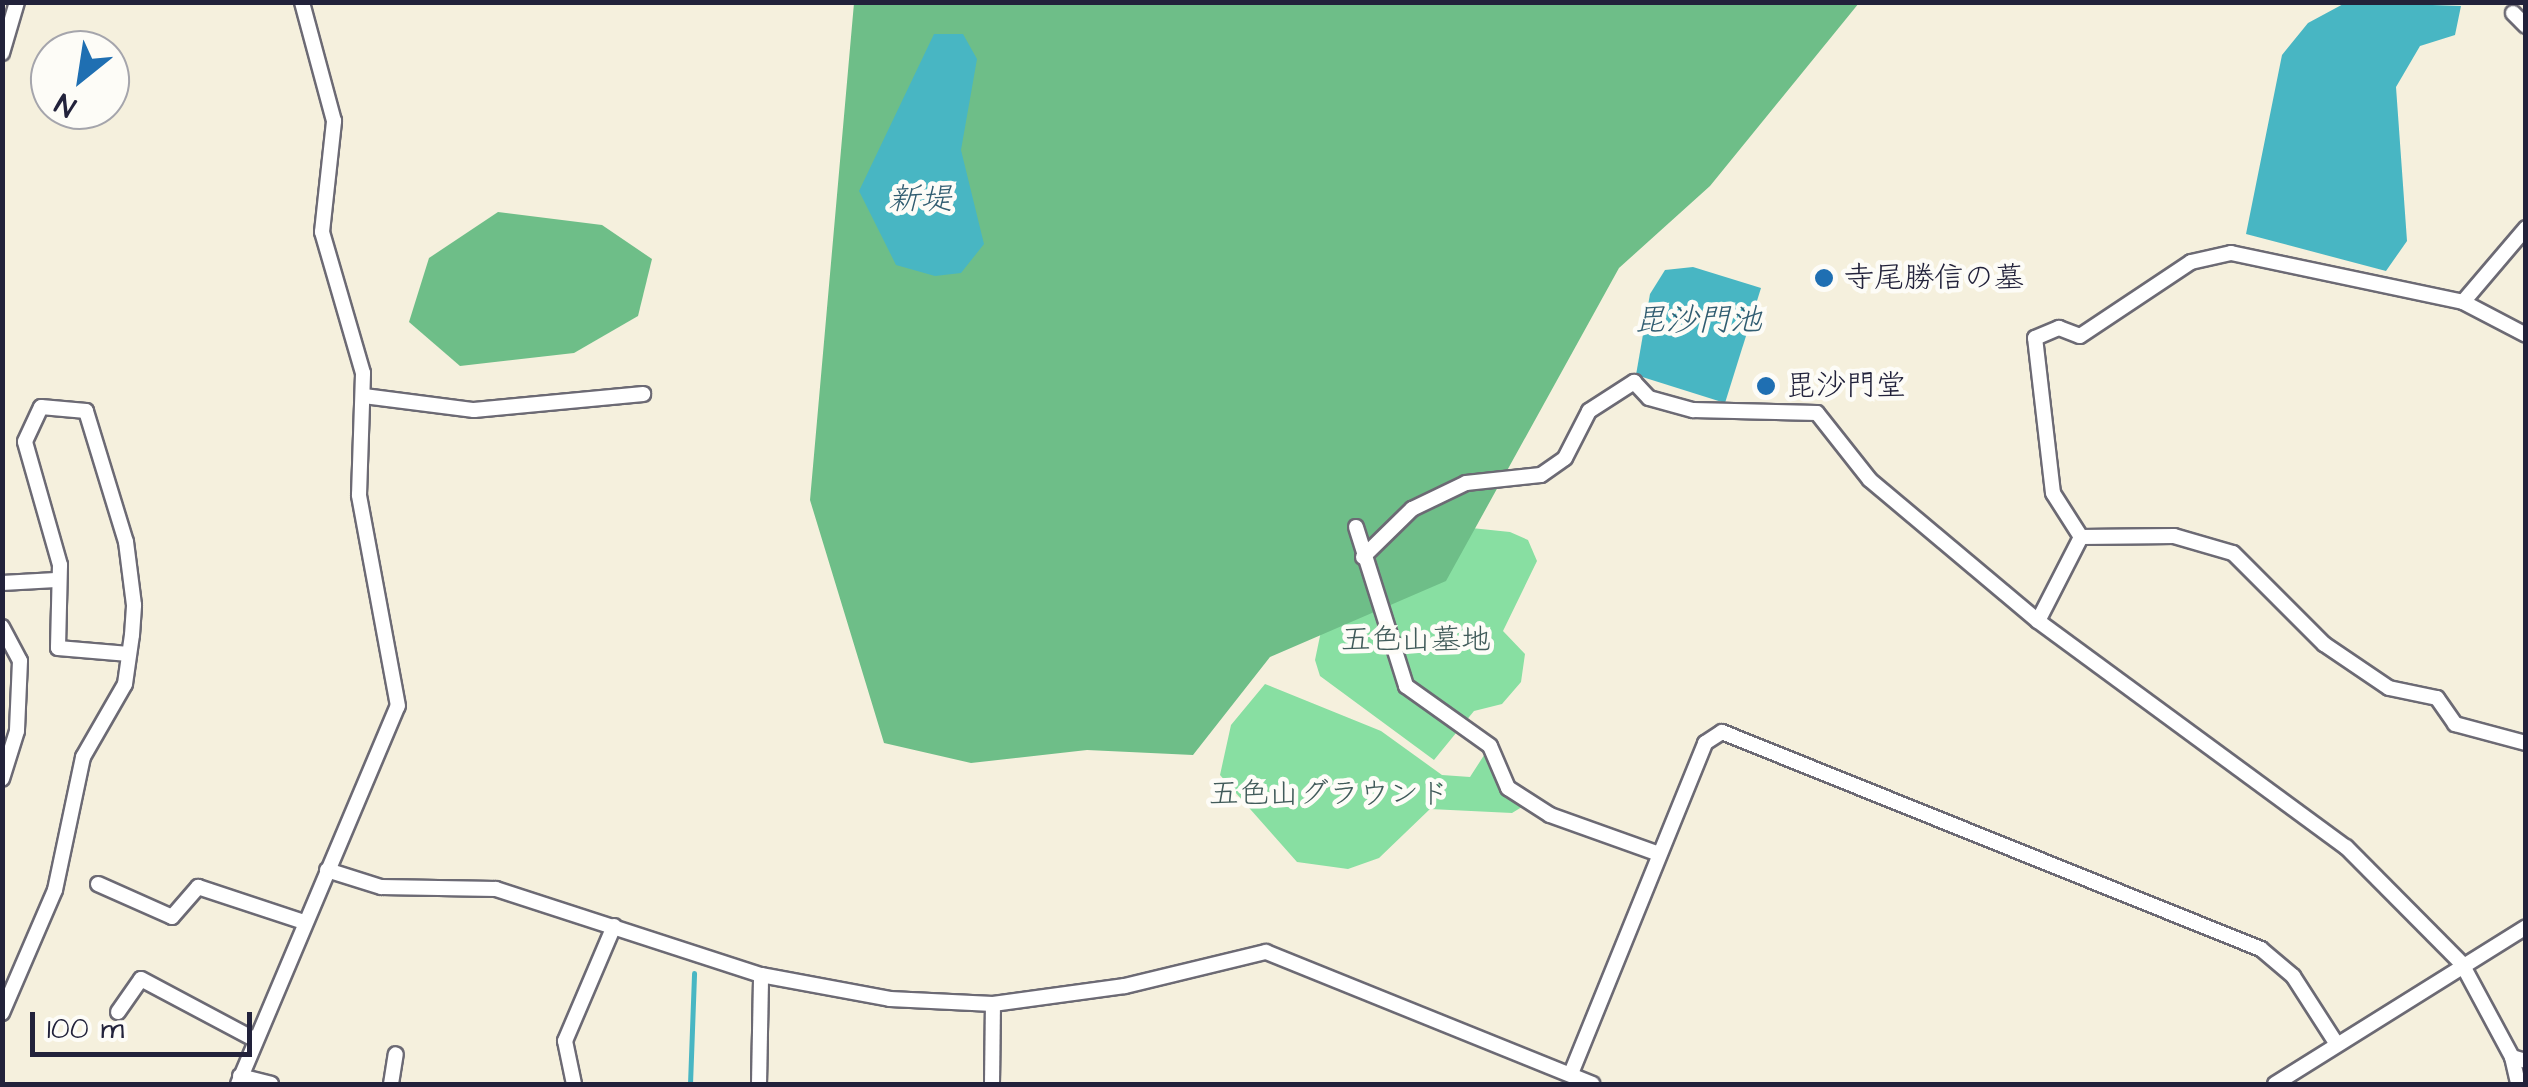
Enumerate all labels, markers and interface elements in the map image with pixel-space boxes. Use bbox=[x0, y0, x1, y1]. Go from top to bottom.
north arrow bbox=[30, 30, 130, 130]
text: N bbox=[48, 83, 83, 126]
water label: 新堤 bbox=[888, 181, 952, 219]
place label: 寺尾勝信の墓 bbox=[1844, 260, 2024, 296]
marker: 寺尾勝信の墓 bbox=[1813, 267, 1835, 289]
water label: 毘沙門池 bbox=[1634, 302, 1762, 340]
place label: 毘沙門堂 bbox=[1786, 368, 1906, 404]
marker: 毘沙門堂 bbox=[1755, 375, 1777, 397]
park label: 五色山墓地 bbox=[1341, 622, 1491, 658]
park label: 五色山グラウンド bbox=[1209, 776, 1449, 812]
scale bar bbox=[35, 992, 258, 1054]
text: 100 m bbox=[47, 1008, 124, 1050]

